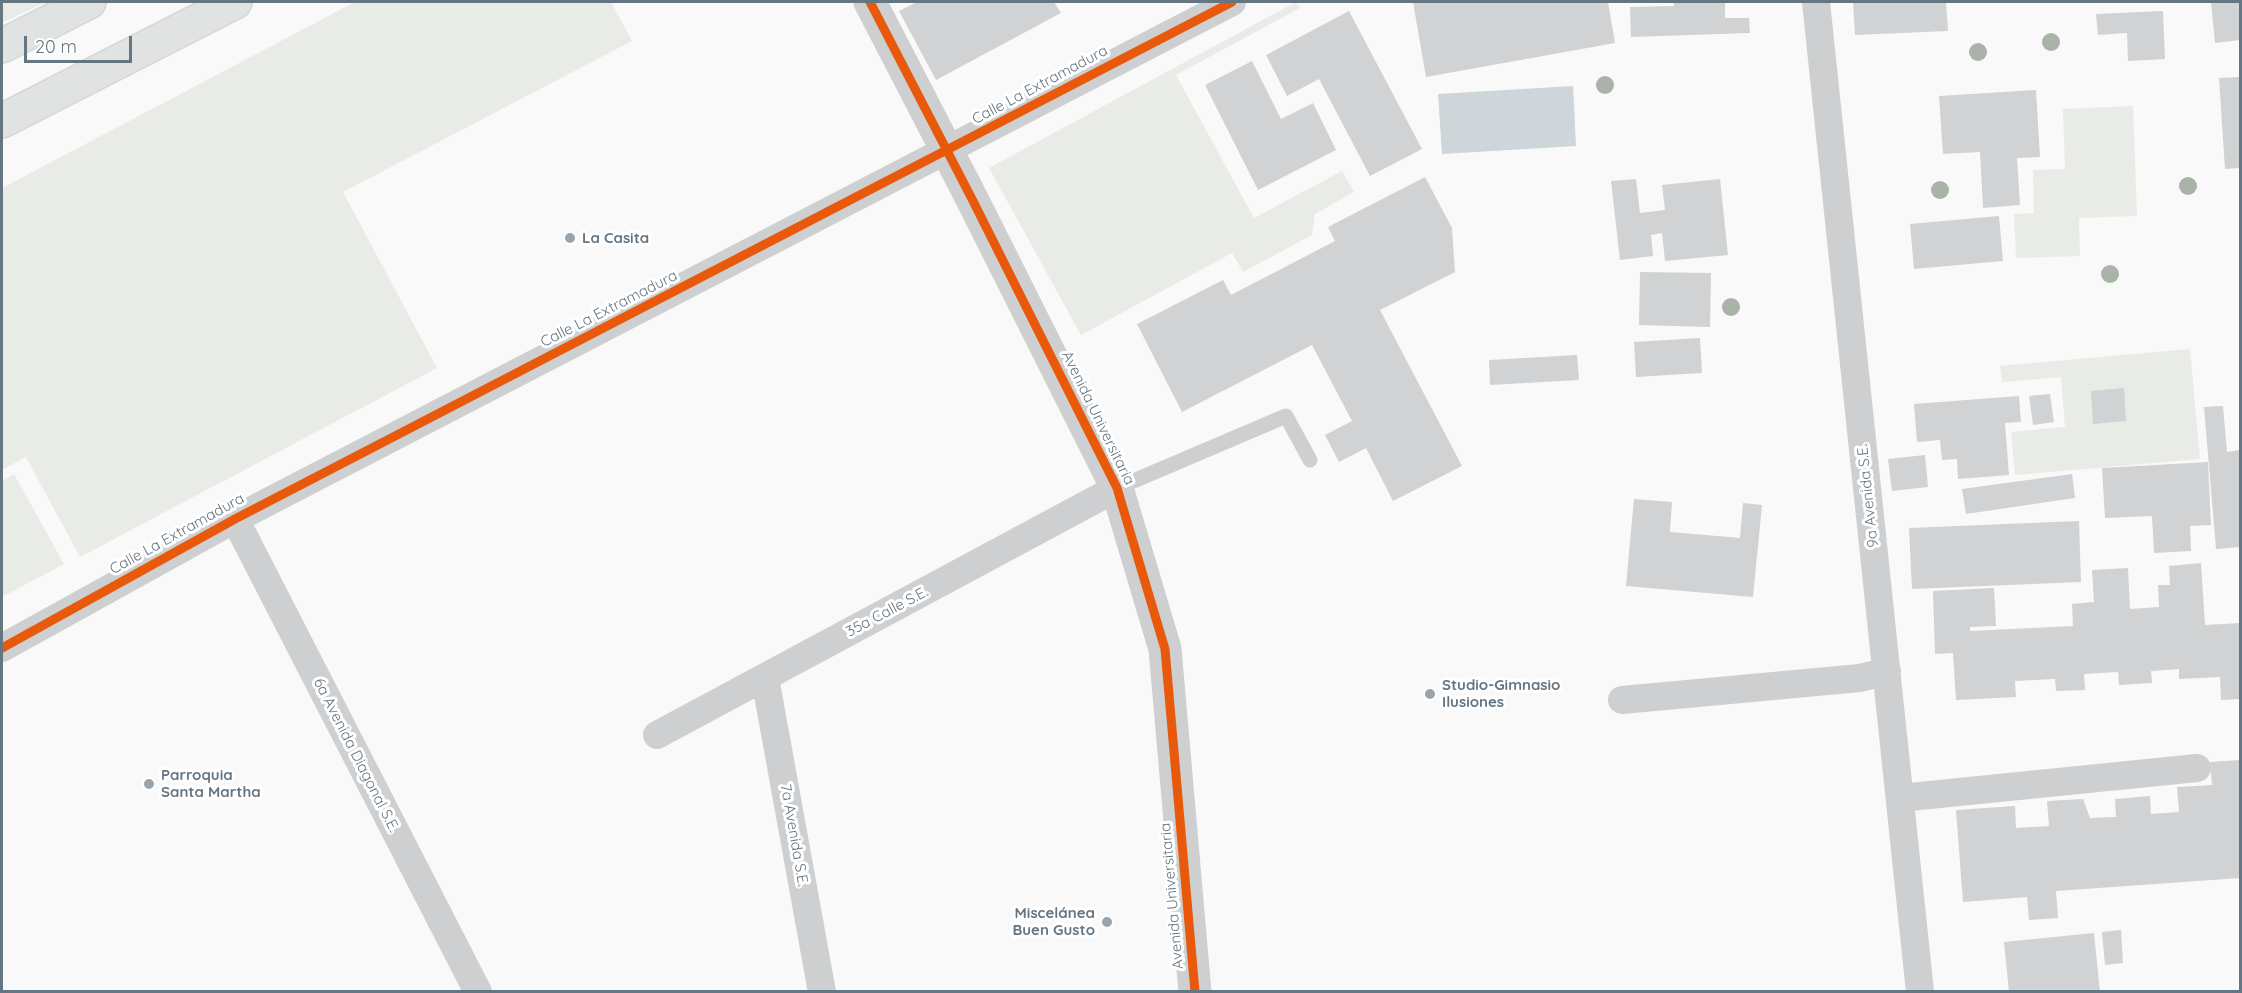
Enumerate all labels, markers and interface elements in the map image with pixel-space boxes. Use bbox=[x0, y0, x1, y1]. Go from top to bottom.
scale bar bbox=[27, 24, 135, 62]
text: 20 m bbox=[35, 35, 77, 58]
street label: Calle La Extramadura bbox=[969, 42, 1111, 128]
place label: La Casita bbox=[582, 229, 649, 247]
marker: La Casita bbox=[563, 231, 577, 245]
street label: Calle La Extramadura bbox=[538, 267, 680, 351]
street label: Avenida Universitaria bbox=[1058, 348, 1138, 488]
street label: 9a Avenida S.E. bbox=[1854, 443, 1882, 549]
street label: Calle La Extramadura bbox=[107, 490, 247, 578]
street label: 35a Calle S.E. bbox=[843, 583, 931, 641]
street label: 6a Avenida Diagonal S.E. bbox=[309, 675, 403, 835]
place label: Studio-Gimnasio Ilusiones bbox=[1442, 676, 1560, 711]
marker: Studio-Gimnasio Ilusiones bbox=[1423, 687, 1437, 701]
place label: Parroquia Santa Martha bbox=[161, 766, 261, 801]
marker: Parroquia Santa Martha bbox=[142, 777, 156, 791]
street label: 7a Avenida S.E. bbox=[776, 783, 812, 887]
street label: Avenida Universitaria bbox=[1157, 822, 1187, 970]
place label: Miscelánea Buen Gusto bbox=[1012, 904, 1095, 939]
marker: Miscelánea Buen Gusto bbox=[1100, 915, 1114, 929]

